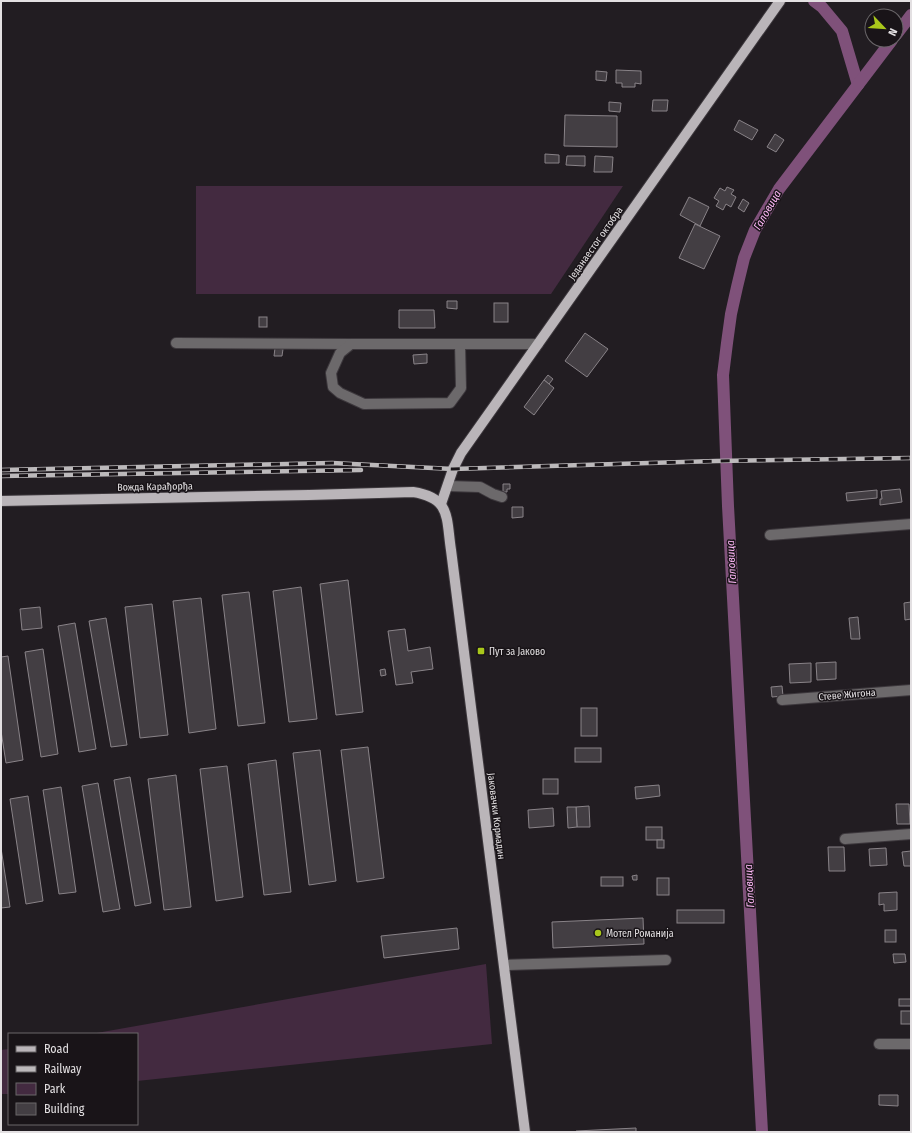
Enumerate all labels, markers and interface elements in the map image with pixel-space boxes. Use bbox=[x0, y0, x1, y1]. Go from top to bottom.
north arrow bbox=[864, 8, 904, 48]
text: N bbox=[885, 26, 900, 38]
water label: Галовица bbox=[751, 188, 784, 232]
street label: Једанаестог октобра bbox=[566, 205, 626, 282]
street label: Вожда Карађорђа bbox=[117, 480, 193, 494]
water label: Галовица bbox=[724, 540, 739, 584]
marker: Пут за Јаково bbox=[476, 646, 486, 656]
place label: Пут за Јаково bbox=[489, 646, 545, 658]
street label: Стеве Жигона bbox=[818, 687, 876, 703]
street label: Јаковачки Кормадин bbox=[485, 772, 507, 860]
water label: Галовица bbox=[742, 864, 757, 908]
place label: Мотел Романија bbox=[606, 927, 674, 940]
marker: Мотел Романија bbox=[593, 928, 603, 938]
legend bbox=[8, 1033, 138, 1125]
text: Road bbox=[44, 1042, 69, 1056]
text: Railway bbox=[44, 1062, 82, 1076]
text: Park bbox=[44, 1082, 66, 1096]
text: Building bbox=[44, 1102, 85, 1116]

